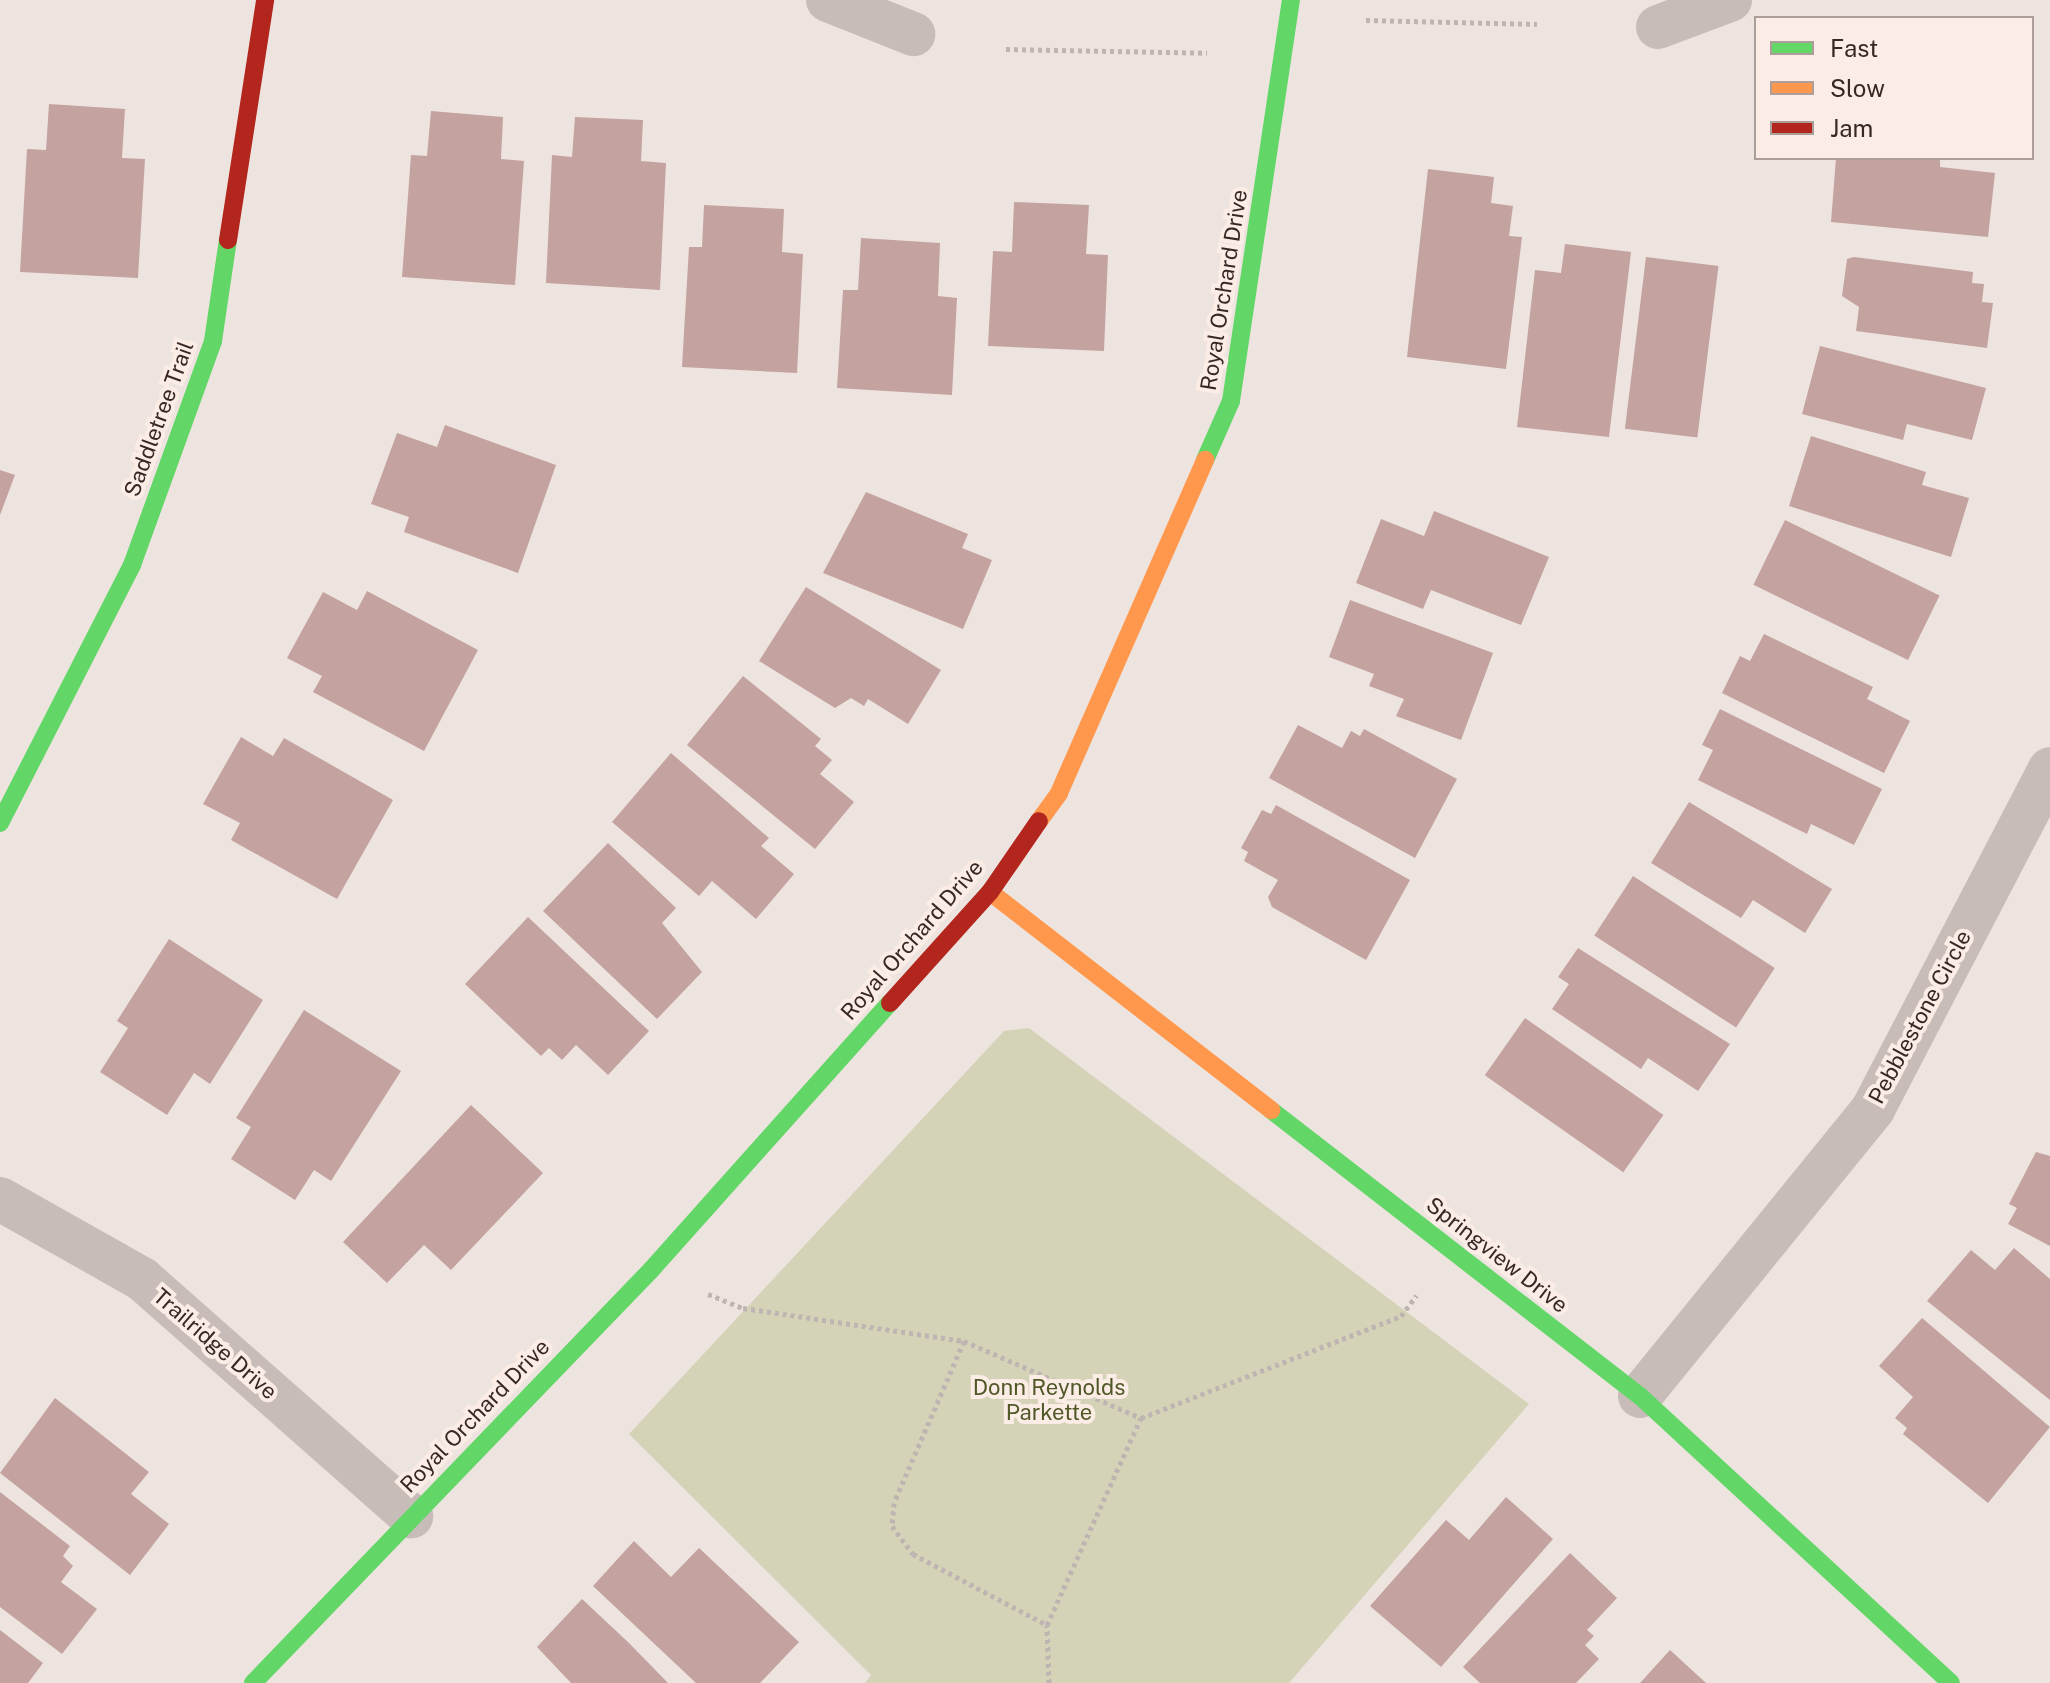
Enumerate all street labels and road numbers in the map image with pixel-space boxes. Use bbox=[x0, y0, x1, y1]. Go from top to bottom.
street label: Royal Orchard Drive bbox=[1195, 188, 1253, 392]
street label: Saddletree Trail bbox=[119, 338, 199, 500]
street label: Royal Orchard Drive bbox=[835, 855, 989, 1025]
street label: Pebblestone Circle bbox=[1863, 926, 1977, 1108]
street label: Springview Drive bbox=[1421, 1192, 1573, 1318]
street label: Trailridge Drive bbox=[148, 1283, 282, 1405]
street label: Royal Orchard Drive bbox=[395, 1334, 555, 1498]

